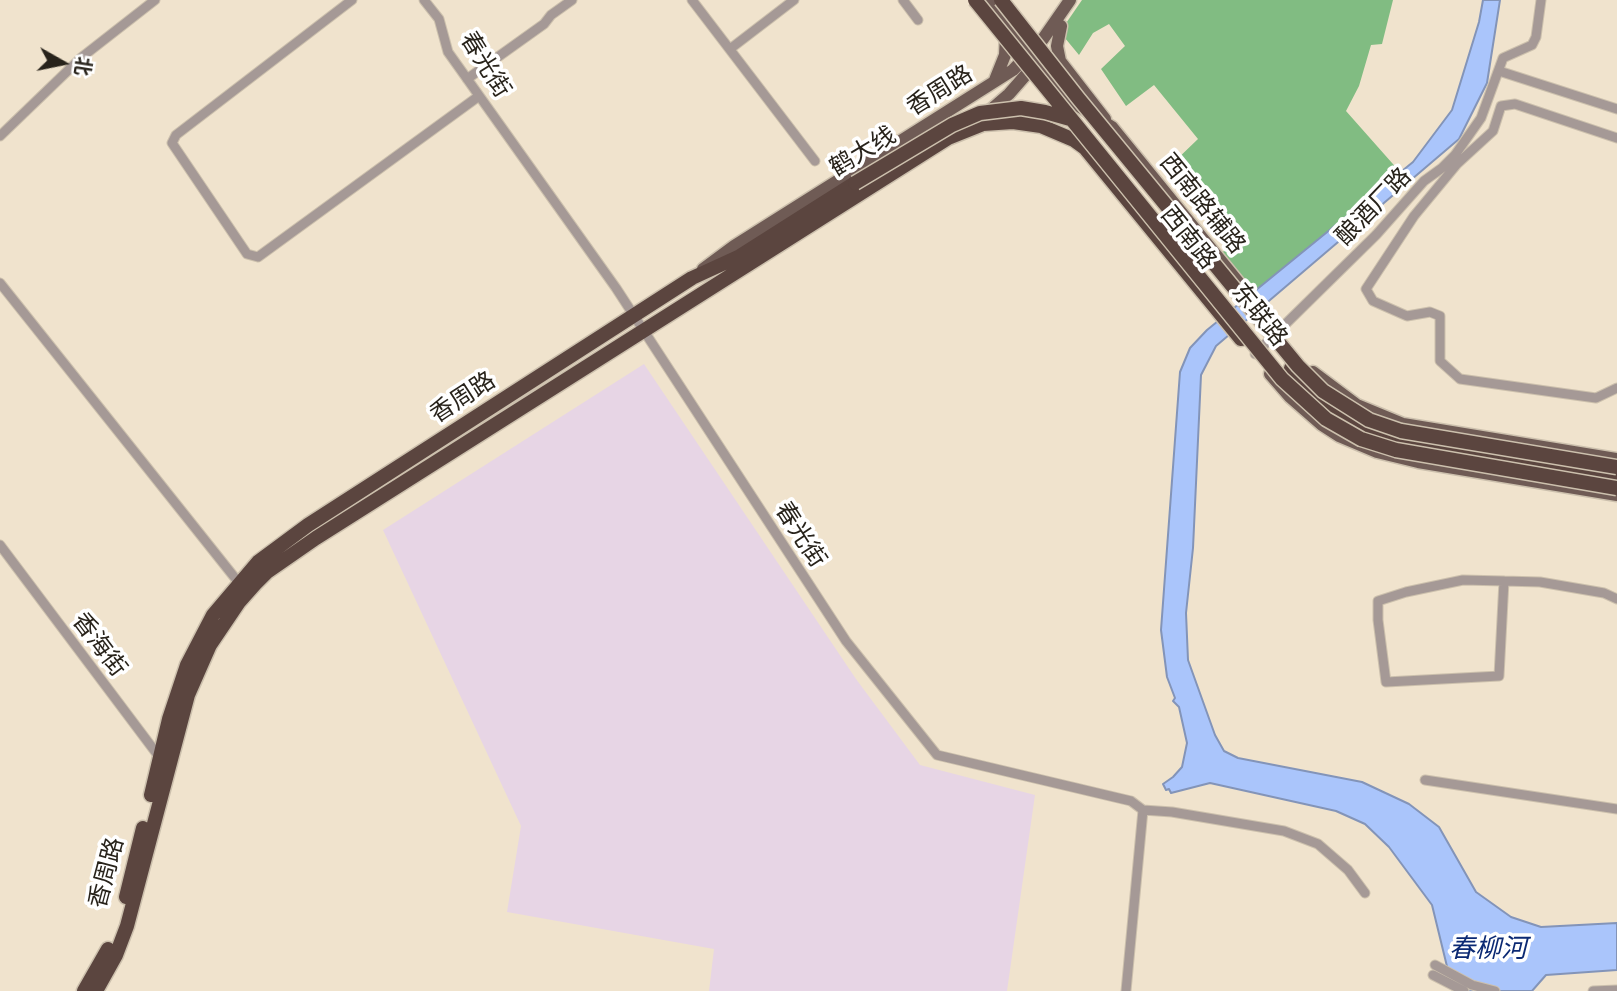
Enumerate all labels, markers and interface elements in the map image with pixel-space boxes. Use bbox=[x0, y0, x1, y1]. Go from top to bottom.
street label: 春光街 bbox=[454, 27, 516, 103]
north arrow bbox=[28, 28, 98, 98]
text: 北 bbox=[69, 55, 98, 78]
street label: 香周路 bbox=[902, 60, 978, 122]
street label: 鹤大线 bbox=[825, 121, 901, 183]
street label: 西南路辅路 bbox=[1153, 148, 1251, 260]
street label: 酿酒厂路 bbox=[1330, 162, 1418, 252]
street label: 西南路 bbox=[1154, 201, 1222, 275]
street label: 东联路 bbox=[1225, 278, 1293, 352]
street label: 香周路 bbox=[425, 366, 501, 430]
street label: 春光街 bbox=[768, 497, 832, 573]
street label: 香海街 bbox=[66, 608, 132, 682]
street label: 香周路 bbox=[84, 834, 130, 912]
water label: 春柳河 bbox=[1449, 934, 1527, 966]

